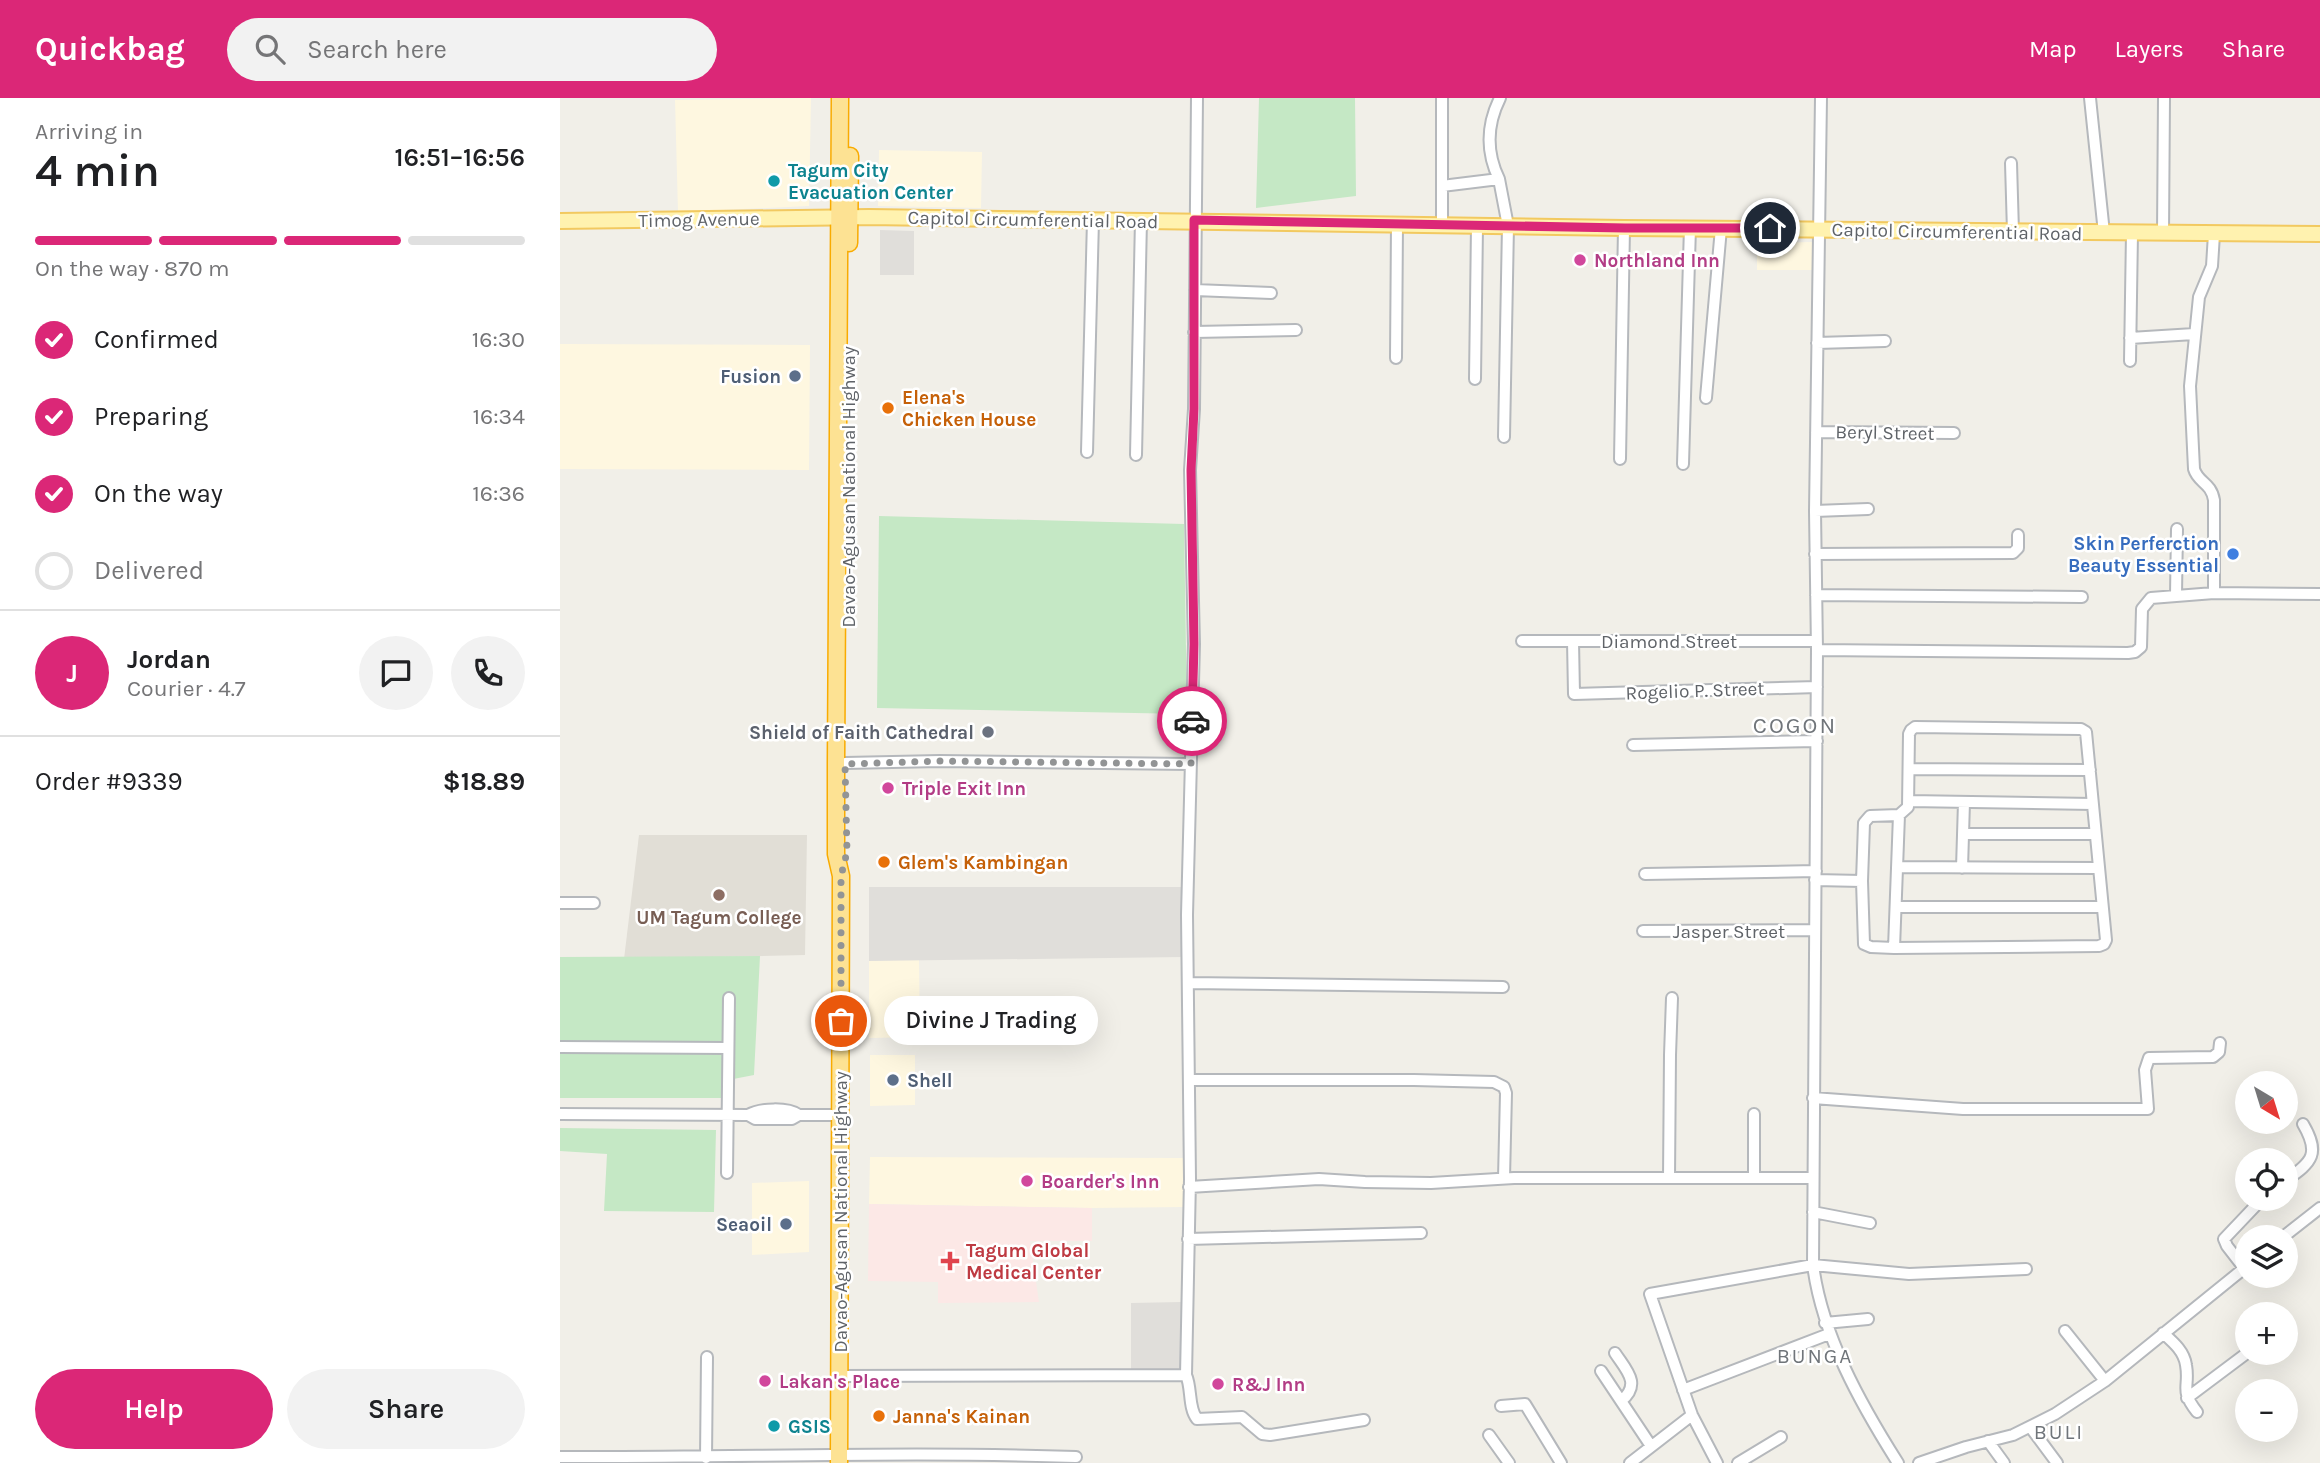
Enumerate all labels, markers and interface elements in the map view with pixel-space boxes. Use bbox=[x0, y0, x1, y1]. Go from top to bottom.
search box bbox=[227, 18, 717, 81]
text: Quickbag bbox=[35, 30, 185, 68]
icon: search bbox=[251, 30, 289, 68]
text: Search here bbox=[307, 34, 447, 65]
text: Map bbox=[2029, 35, 2077, 63]
text: Layers bbox=[2115, 35, 2184, 63]
text: Share bbox=[2222, 35, 2285, 63]
text: Arriving in bbox=[35, 118, 143, 145]
text: 16:51–16:56 bbox=[394, 142, 525, 173]
text: 4 min bbox=[35, 144, 160, 198]
place label: Tagum City Evacuation Center bbox=[788, 160, 954, 204]
marker: Tagum City Evacuation Center bbox=[766, 173, 782, 189]
pin bbox=[1740, 198, 1800, 258]
street label: Capitol Circumferential Road bbox=[907, 207, 1158, 233]
street label: Timog Avenue bbox=[638, 208, 760, 232]
icon: home bbox=[1751, 209, 1789, 247]
street label: Capitol Circumferential Road bbox=[1831, 219, 2082, 245]
place label: Northland Inn bbox=[1594, 250, 1720, 272]
marker: Northland Inn bbox=[1572, 252, 1588, 268]
text: On the way · 870 m bbox=[35, 255, 230, 282]
icon: check bbox=[35, 321, 73, 359]
text: Confirmed bbox=[94, 324, 219, 355]
text: 16:30 bbox=[472, 326, 525, 353]
street label: Davao-Agusan National Highway bbox=[838, 346, 860, 628]
place label: Fusion bbox=[720, 366, 781, 388]
marker: Fusion bbox=[787, 368, 803, 384]
place label: Elena's Chicken House bbox=[902, 387, 1036, 431]
icon: check bbox=[35, 398, 73, 436]
marker: Elena's Chicken House bbox=[880, 400, 896, 416]
text: Preparing bbox=[94, 401, 208, 432]
text: 16:34 bbox=[473, 403, 525, 430]
street label: Beryl Street bbox=[1835, 421, 1935, 445]
icon: check bbox=[35, 475, 73, 513]
text: On the way bbox=[94, 478, 223, 509]
text: 16:36 bbox=[472, 480, 525, 507]
place label: Skin Perferction Beauty Essential bbox=[2068, 533, 2219, 577]
marker: Skin Perferction Beauty Essential bbox=[2225, 546, 2241, 562]
text: Delivered bbox=[94, 555, 204, 586]
street label: Diamond Street bbox=[1601, 631, 1737, 653]
button: chat bbox=[359, 636, 433, 710]
button: phone bbox=[451, 636, 525, 710]
text: Jordan bbox=[127, 644, 211, 675]
text: J bbox=[66, 658, 78, 689]
text: Courier · 4.7 bbox=[127, 675, 246, 702]
street label: Rogelio P. Street bbox=[1625, 678, 1765, 704]
courier bbox=[1157, 686, 1227, 756]
icon: car bbox=[1173, 702, 1211, 740]
district label: COGON bbox=[1753, 712, 1837, 739]
place label: Shield of Faith Cathedral bbox=[749, 722, 974, 744]
marker: Shield of Faith Cathedral bbox=[980, 724, 996, 740]
text: Order #9339 bbox=[35, 766, 183, 797]
text: $18.89 bbox=[443, 766, 525, 797]
place label: Triple Exit Inn bbox=[902, 778, 1026, 800]
marker: Triple Exit Inn bbox=[880, 780, 896, 796]
place label: Glem's Kambingan bbox=[898, 852, 1068, 874]
marker: Glem's Kambingan bbox=[876, 854, 892, 870]
marker: UM Tagum College bbox=[711, 887, 727, 903]
place label: UM Tagum College bbox=[636, 907, 802, 929]
street label: Jasper Street bbox=[1673, 921, 1785, 943]
pin bbox=[811, 991, 871, 1051]
callout: Divine J Trading bbox=[883, 996, 1096, 1046]
icon: bag bbox=[822, 1002, 860, 1040]
text: Divine J Trading bbox=[906, 1007, 1076, 1034]
place label: Shell bbox=[907, 1070, 953, 1092]
street label: Davao-Agusan National Highway bbox=[830, 1071, 852, 1353]
north arrow bbox=[2235, 1071, 2298, 1134]
map controls bbox=[2235, 1071, 2298, 1442]
marker: Shell bbox=[885, 1072, 901, 1088]
button: locate bbox=[2235, 1148, 2298, 1211]
place label: Boarder's Inn bbox=[1041, 1171, 1160, 1193]
marker: Boarder's Inn bbox=[1019, 1173, 1035, 1189]
place label: Seaoil bbox=[716, 1214, 772, 1236]
marker: Seaoil bbox=[778, 1216, 794, 1232]
button: layers bbox=[2235, 1225, 2298, 1288]
place label: Tagum Global Medical Center bbox=[966, 1240, 1102, 1284]
marker: Tagum Global Medical Center bbox=[940, 1251, 960, 1271]
button: + bbox=[2235, 1302, 2298, 1365]
district label: BUNGA bbox=[1777, 1344, 1853, 1368]
button: Help bbox=[35, 1369, 273, 1449]
button: Share bbox=[287, 1369, 525, 1449]
place label: Lakan's Place bbox=[779, 1371, 900, 1393]
marker: Lakan's Place bbox=[757, 1373, 773, 1389]
place label: R&J Inn bbox=[1232, 1374, 1305, 1396]
marker: R&J Inn bbox=[1210, 1376, 1226, 1392]
button: − bbox=[2235, 1379, 2298, 1442]
place label: Janna's Kainan bbox=[893, 1406, 1030, 1428]
marker: Janna's Kainan bbox=[871, 1408, 887, 1424]
place label: GSIS bbox=[788, 1416, 831, 1438]
marker: GSIS bbox=[766, 1418, 782, 1434]
district label: BULI bbox=[2034, 1420, 2084, 1444]

